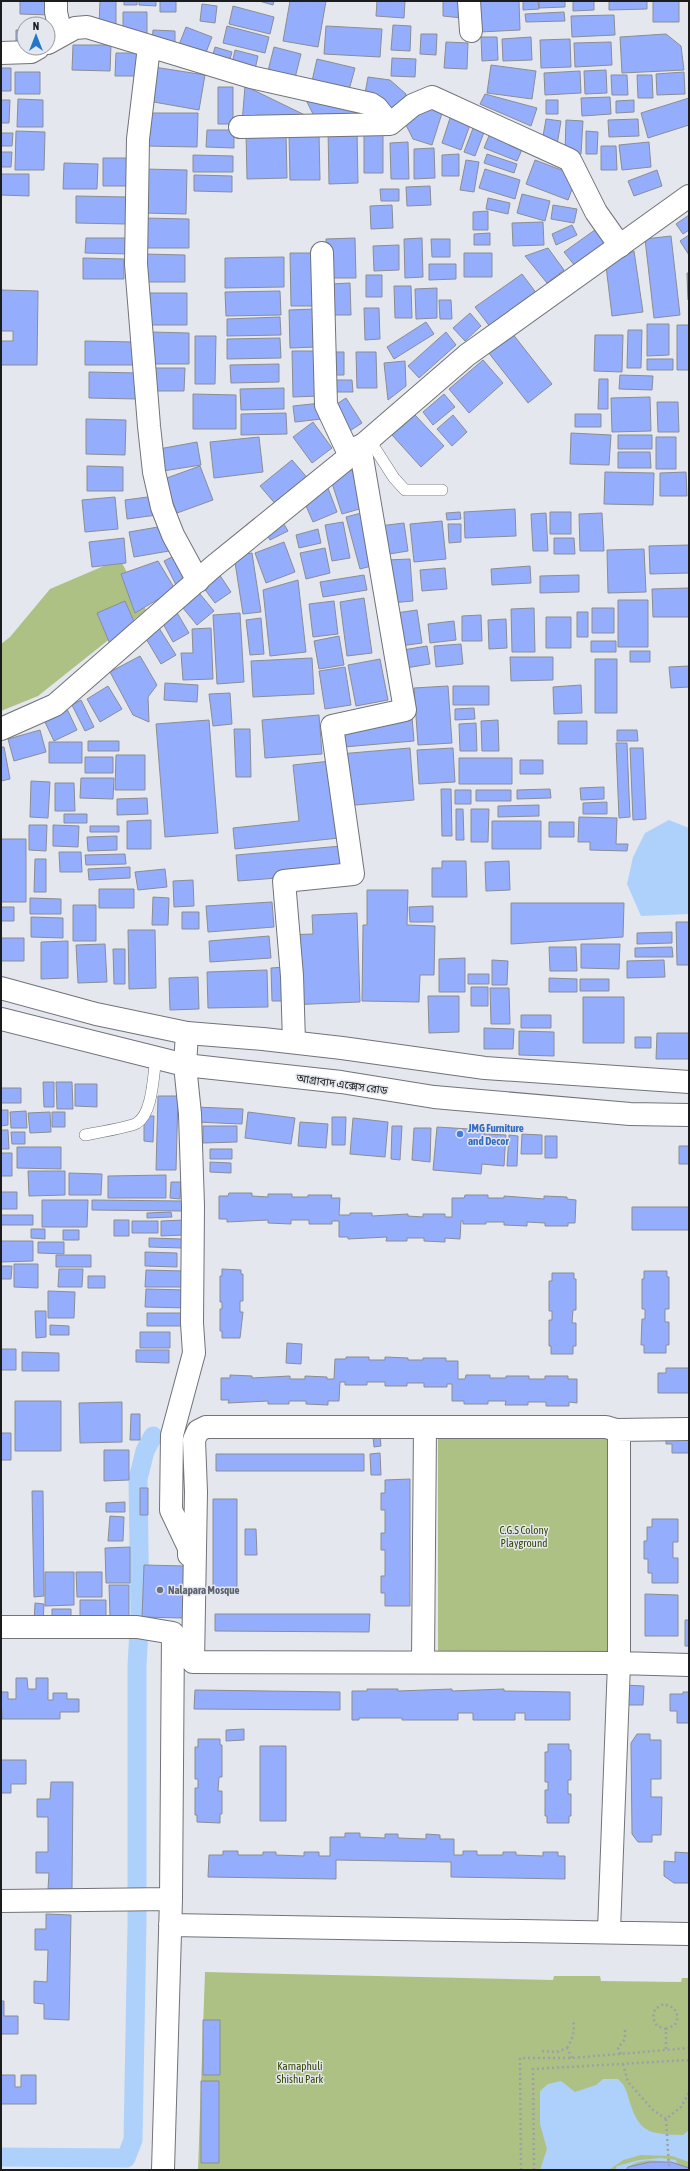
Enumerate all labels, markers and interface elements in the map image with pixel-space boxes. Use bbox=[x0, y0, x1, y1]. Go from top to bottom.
north arrow bbox=[16, 16, 56, 56]
text: N bbox=[33, 20, 39, 32]
street label: আগ্রাবাদ এক্সেস রোড bbox=[295, 1072, 388, 1096]
place label: JMG Furniture and Decor bbox=[467, 1122, 524, 1147]
marker: JMG Furniture and Decor bbox=[455, 1129, 465, 1139]
park label: C.G.S Colony Playground bbox=[500, 1524, 549, 1549]
place label: Nalapara Mosque bbox=[168, 1584, 240, 1596]
marker: Nalapara Mosque bbox=[155, 1585, 165, 1595]
park label: Karnaphuli Shishu Park bbox=[277, 2060, 324, 2085]

